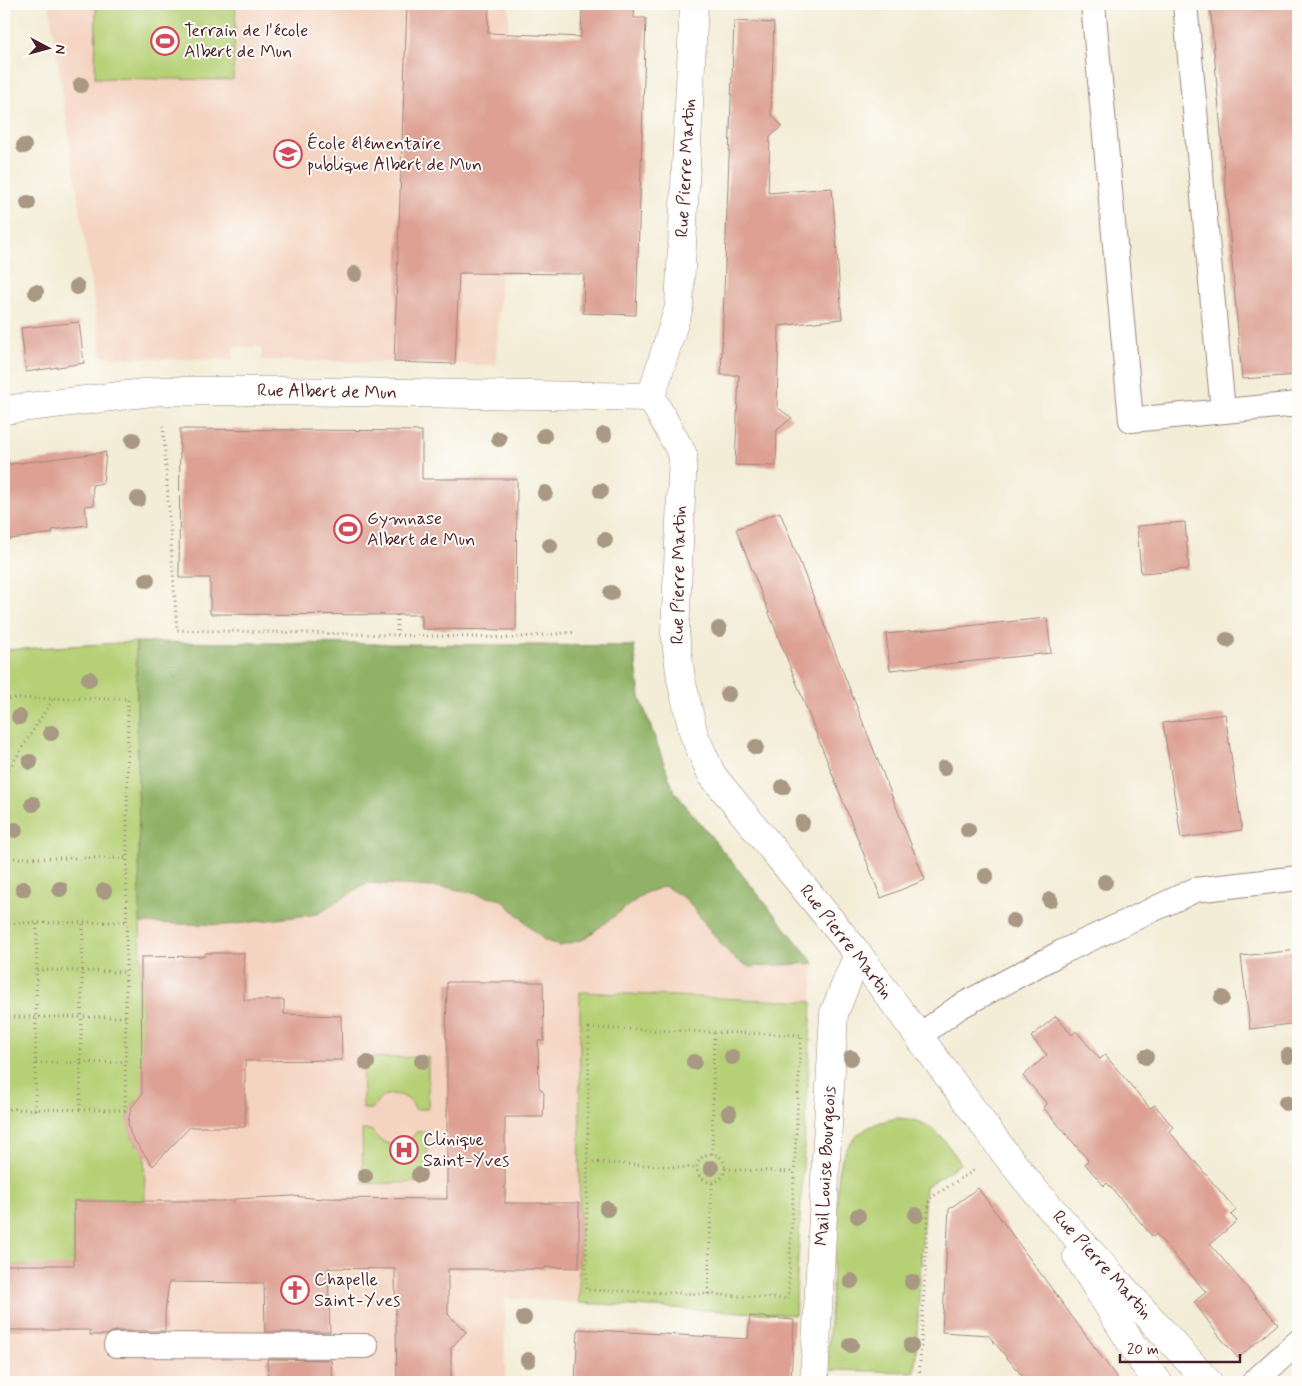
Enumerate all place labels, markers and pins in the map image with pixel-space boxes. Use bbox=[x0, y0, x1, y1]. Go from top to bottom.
place label: Terrain de l'école Albert de Mun bbox=[184, 19, 308, 64]
sports icon: Terrain de l'école Albert de Mun bbox=[150, 26, 180, 56]
place label: École élémentaire publique Albert de Mun bbox=[307, 132, 482, 177]
school or university icon: École élémentaire publique Albert de Mun bbox=[273, 139, 303, 169]
place label: Gymnase Albert de Mun bbox=[367, 507, 475, 552]
sports icon: Gymnase Albert de Mun bbox=[333, 514, 363, 544]
place label: Clinique Saint-Yves bbox=[423, 1128, 509, 1173]
hospital icon: Clinique Saint-Yves bbox=[389, 1135, 419, 1165]
place label: Chapelle Saint-Yves bbox=[314, 1268, 400, 1313]
church icon: Chapelle Saint-Yves bbox=[280, 1275, 310, 1305]

